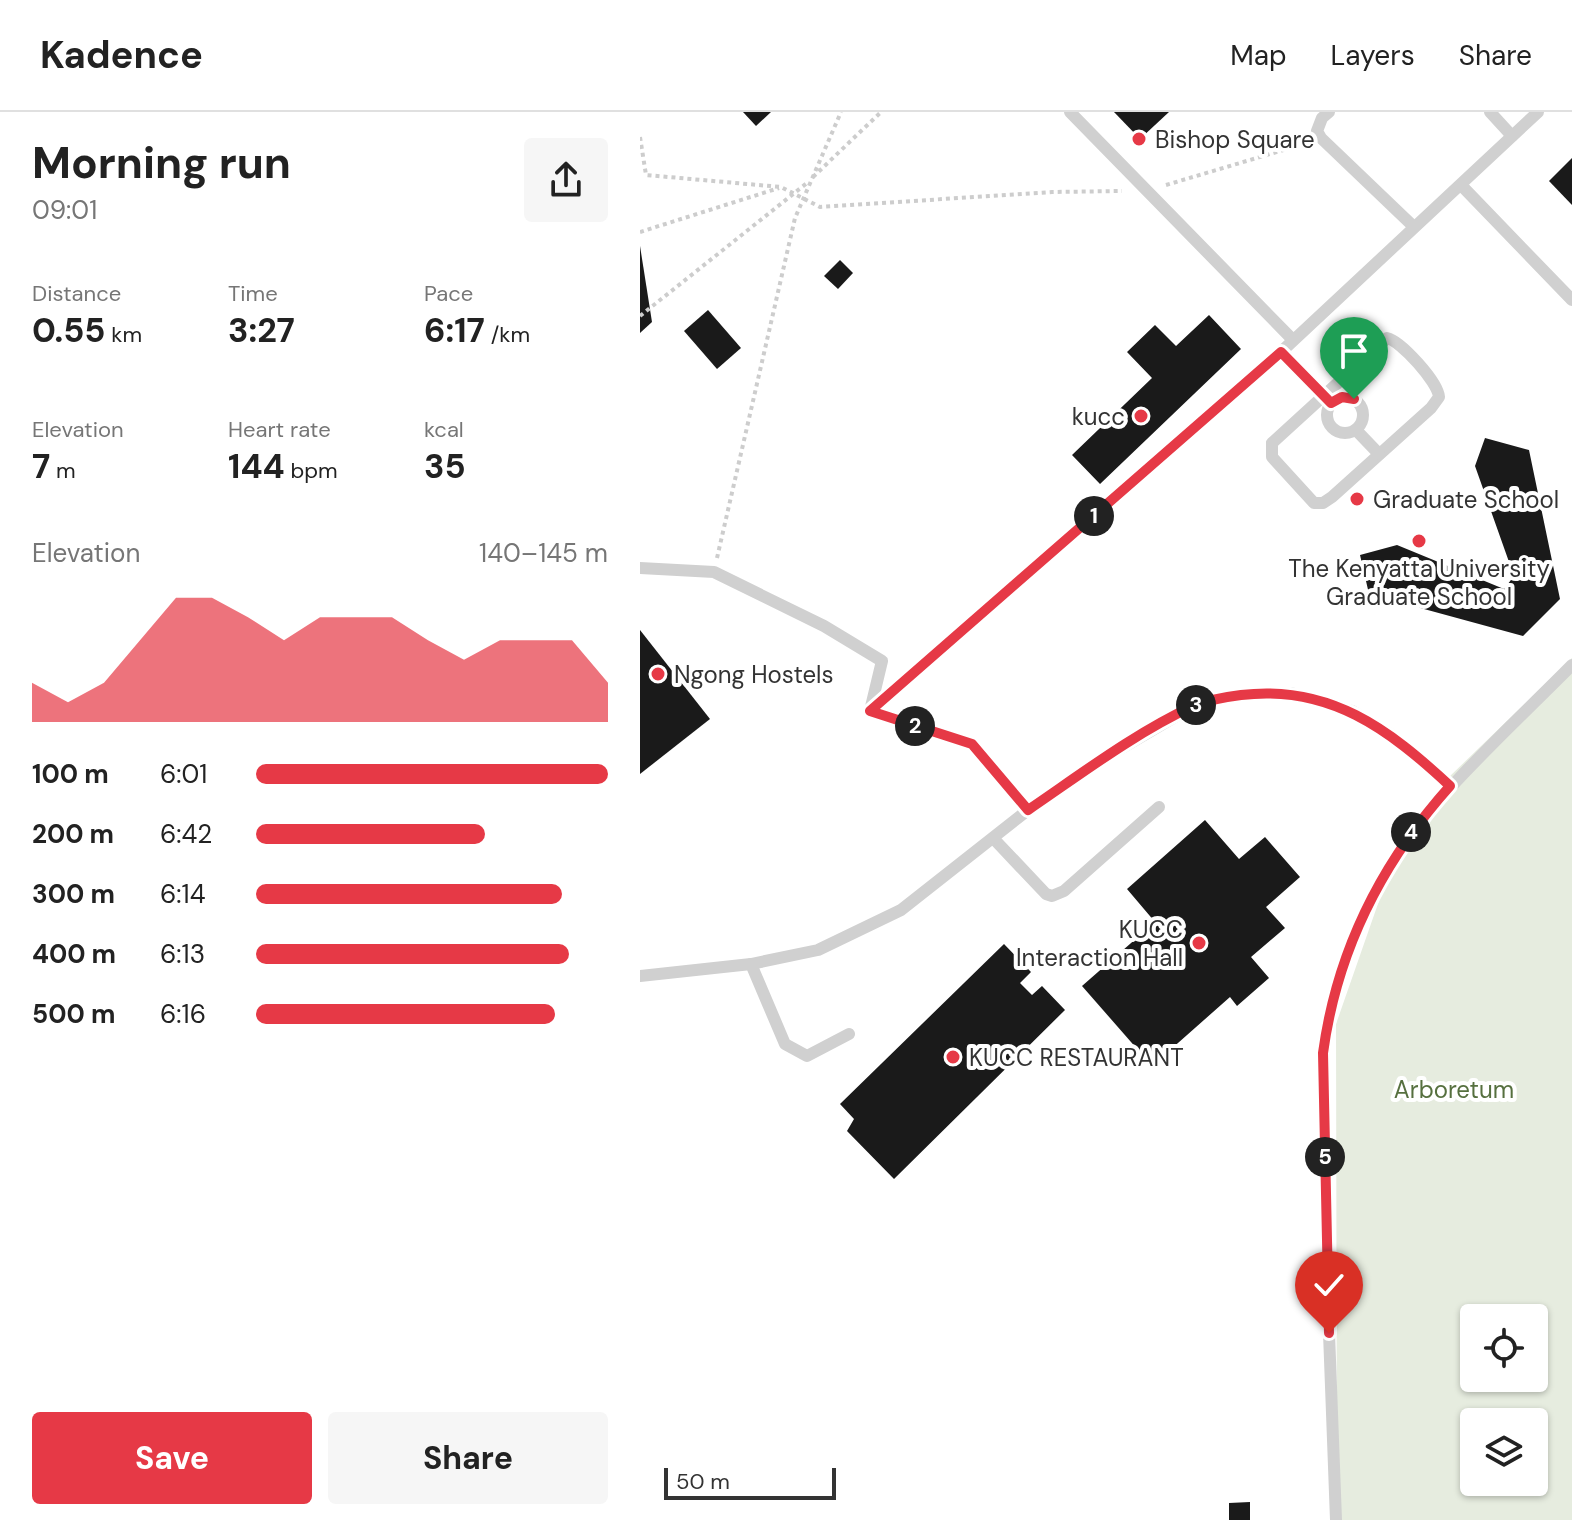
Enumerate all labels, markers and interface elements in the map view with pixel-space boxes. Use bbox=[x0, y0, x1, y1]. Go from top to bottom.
text: Kadence bbox=[40, 30, 203, 80]
text: Map bbox=[1230, 37, 1287, 74]
text: Layers bbox=[1331, 37, 1415, 74]
text: Share bbox=[1459, 37, 1532, 74]
place label: Bishop Square bbox=[1155, 124, 1315, 155]
marker: Bishop Square bbox=[1130, 130, 1148, 148]
text: Morning run bbox=[32, 134, 291, 192]
button: share bbox=[524, 138, 608, 222]
text: 09:01 bbox=[32, 193, 97, 227]
text: Distance bbox=[32, 279, 121, 308]
text: Time bbox=[228, 279, 278, 308]
text: Pace bbox=[424, 279, 473, 308]
text: 0.55 bbox=[32, 308, 105, 353]
text: 3:27 bbox=[228, 308, 295, 353]
text: 6:17 bbox=[424, 308, 485, 353]
pin bbox=[1320, 317, 1388, 399]
text: km bbox=[105, 320, 142, 349]
text: /km bbox=[485, 320, 530, 349]
icon: arrive bbox=[1332, 329, 1376, 373]
place label: kucc bbox=[1072, 401, 1125, 432]
marker: kucc bbox=[1132, 407, 1150, 425]
text: Elevation bbox=[32, 415, 124, 444]
text: Heart rate bbox=[228, 415, 331, 444]
text: kcal bbox=[424, 415, 464, 444]
text: 7 bbox=[32, 444, 50, 489]
text: 144 bbox=[228, 444, 285, 489]
text: 35 bbox=[424, 444, 466, 489]
text: m bbox=[50, 456, 76, 485]
text: bpm bbox=[285, 456, 338, 485]
place label: Graduate School bbox=[1373, 484, 1559, 515]
marker: Graduate School bbox=[1348, 490, 1366, 508]
pin: 1 bbox=[1074, 496, 1114, 536]
text: 1 bbox=[1090, 501, 1098, 530]
marker: The Kenyatta University Graduate School bbox=[1410, 532, 1428, 550]
text: Elevation bbox=[32, 536, 140, 570]
text: 140–145 m bbox=[479, 536, 608, 570]
place label: The Kenyatta University Graduate School bbox=[1288, 553, 1550, 612]
place label: Ngong Hostels bbox=[674, 659, 833, 690]
marker: Ngong Hostels bbox=[649, 665, 667, 683]
pin: 3 bbox=[1176, 685, 1216, 725]
text: 3 bbox=[1189, 690, 1203, 719]
pin: 2 bbox=[895, 706, 935, 746]
text: 2 bbox=[909, 711, 921, 740]
text: 100 m bbox=[32, 757, 109, 791]
text: 6:01 bbox=[160, 757, 207, 791]
pin: 4 bbox=[1391, 812, 1431, 852]
text: 200 m bbox=[32, 817, 114, 851]
text: 6:42 bbox=[160, 817, 212, 851]
text: 4 bbox=[1404, 817, 1418, 846]
text: 300 m bbox=[32, 877, 115, 911]
text: 6:14 bbox=[160, 877, 205, 911]
place label: KUCC Interaction Hall bbox=[1016, 914, 1183, 973]
marker: KUCC Interaction Hall bbox=[1190, 934, 1208, 952]
text: 400 m bbox=[32, 937, 116, 971]
text: 6:13 bbox=[160, 937, 205, 971]
text: 500 m bbox=[32, 997, 115, 1031]
text: 6:16 bbox=[160, 997, 206, 1031]
place label: KUCC RESTAURANT bbox=[969, 1042, 1184, 1073]
marker: KUCC RESTAURANT bbox=[944, 1048, 962, 1066]
park label: Arboretum bbox=[1394, 1074, 1514, 1105]
pin: 5 bbox=[1305, 1137, 1345, 1177]
text: 5 bbox=[1318, 1142, 1332, 1171]
pin bbox=[1295, 1251, 1363, 1333]
icon: check bbox=[1307, 1263, 1351, 1307]
map controls bbox=[1460, 1304, 1548, 1496]
button: locate bbox=[1460, 1304, 1548, 1392]
button: layers bbox=[1460, 1408, 1548, 1496]
button: Save bbox=[32, 1412, 312, 1504]
button: Share bbox=[328, 1412, 608, 1504]
scale bar bbox=[664, 1464, 836, 1500]
text: 50 m bbox=[676, 1467, 730, 1496]

